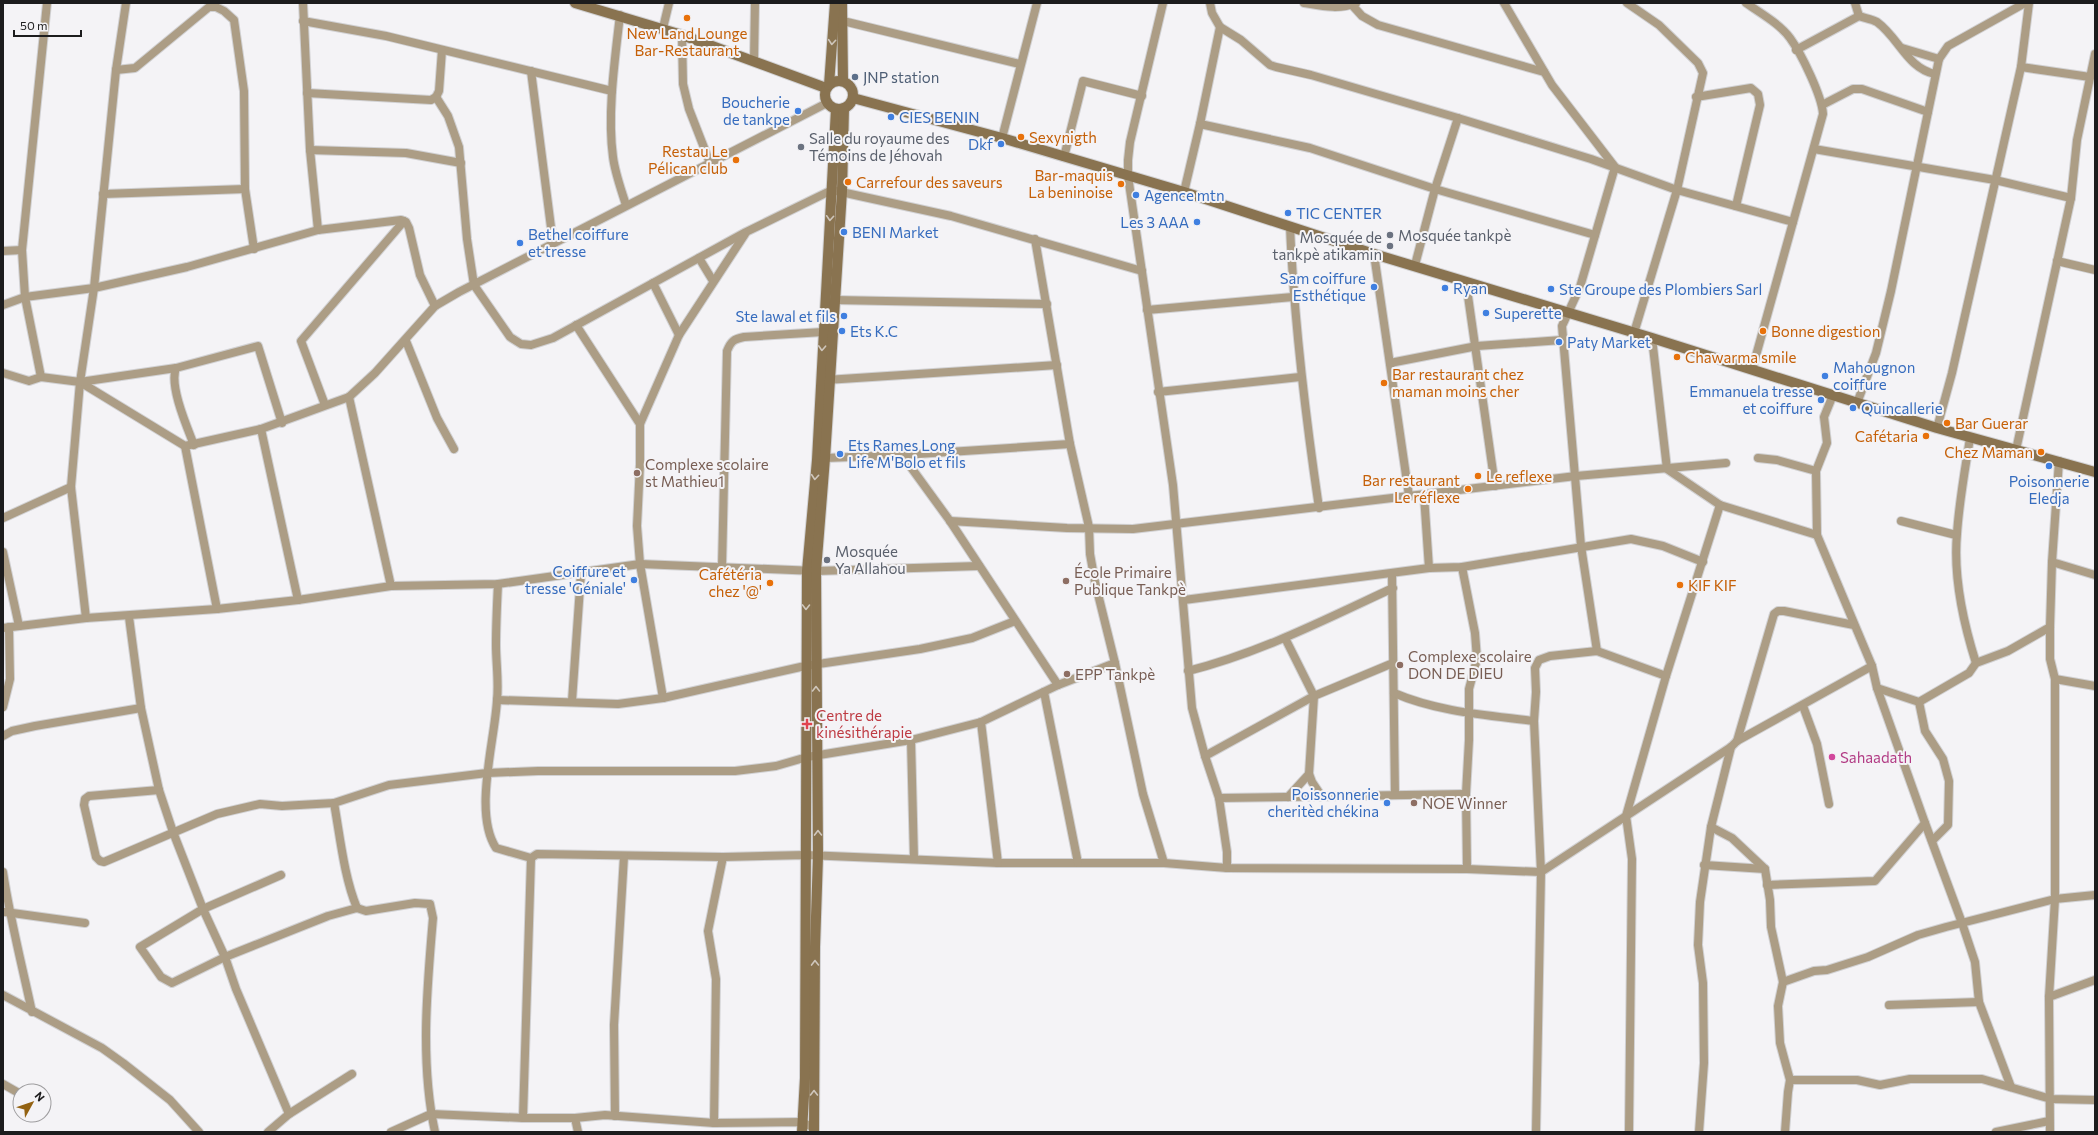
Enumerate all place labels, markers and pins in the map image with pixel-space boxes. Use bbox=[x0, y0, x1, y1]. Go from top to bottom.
marker: New Land Lounge Bar-Restaurant bbox=[682, 13, 692, 23]
place label: New Land Lounge Bar-Restaurant bbox=[627, 24, 748, 59]
place label: JNP station bbox=[863, 68, 939, 86]
marker: JNP station bbox=[850, 72, 860, 82]
place label: Boucherie de tankpe bbox=[721, 93, 790, 128]
marker: Boucherie de tankpe bbox=[793, 106, 803, 116]
place label: CIES BENIN bbox=[899, 108, 979, 126]
marker: CIES BENIN bbox=[886, 112, 896, 122]
place label: Sexynigth bbox=[1029, 128, 1097, 146]
place label: Salle du royaume des Témoins de Jéhovah bbox=[809, 129, 950, 164]
marker: Sexynigth bbox=[1016, 132, 1026, 142]
place label: Dkf bbox=[968, 135, 993, 153]
marker: Dkf bbox=[996, 139, 1006, 149]
place label: Restau Le Pélican club bbox=[648, 142, 728, 177]
marker: Salle du royaume des Témoins de Jéhovah bbox=[796, 142, 806, 152]
marker: Restau Le Pélican club bbox=[731, 155, 741, 165]
place label: Bar-maquis La beninoise bbox=[1028, 166, 1113, 201]
place label: Carrefour des saveurs bbox=[856, 173, 1003, 191]
marker: Carrefour des saveurs bbox=[843, 177, 853, 187]
marker: Bar-maquis La beninoise bbox=[1116, 179, 1126, 189]
place label: Agence mtn bbox=[1144, 186, 1225, 204]
marker: Agence mtn bbox=[1131, 190, 1141, 200]
place label: TIC CENTER bbox=[1296, 204, 1382, 222]
marker: TIC CENTER bbox=[1283, 208, 1293, 218]
place label: Les 3 AAA bbox=[1120, 213, 1189, 231]
marker: Les 3 AAA bbox=[1192, 217, 1202, 227]
place label: BENI Market bbox=[852, 223, 939, 241]
place label: Bethel coiffure et tresse bbox=[528, 225, 629, 260]
place label: Mosquée tankpè bbox=[1398, 226, 1511, 244]
marker: BENI Market bbox=[839, 227, 849, 237]
place label: Mosquée de tankpè atikamin bbox=[1272, 228, 1382, 263]
marker: Mosquée tankpè bbox=[1385, 230, 1395, 240]
marker: Bethel coiffure et tresse bbox=[515, 238, 525, 248]
marker: Mosquée de tankpè atikamin bbox=[1385, 241, 1395, 251]
place label: Sam coiffure Esthétique bbox=[1280, 269, 1366, 304]
place label: Ryan bbox=[1453, 279, 1487, 297]
place label: Ste Groupe des Plombiers Sarl bbox=[1559, 280, 1762, 298]
marker: Sam coiffure Esthétique bbox=[1369, 282, 1379, 292]
marker: Ryan bbox=[1440, 283, 1450, 293]
marker: Ste Groupe des Plombiers Sarl bbox=[1546, 284, 1556, 294]
place label: Superette bbox=[1494, 304, 1562, 322]
place label: Ste lawal et fils bbox=[735, 307, 836, 325]
marker: Superette bbox=[1481, 308, 1491, 318]
marker: Ste lawal et fils bbox=[839, 311, 849, 321]
place label: Ets K.C bbox=[850, 322, 898, 340]
place label: Bonne digestion bbox=[1771, 322, 1880, 340]
marker: Ets K.C bbox=[837, 326, 847, 336]
marker: Bonne digestion bbox=[1758, 326, 1768, 336]
place label: Paty Market bbox=[1567, 333, 1651, 351]
marker: Paty Market bbox=[1554, 337, 1564, 347]
place label: Chawarma smile bbox=[1685, 348, 1797, 366]
marker: Chawarma smile bbox=[1672, 352, 1682, 362]
place label: Mahougnon coiffure bbox=[1833, 358, 1915, 393]
place label: Bar restaurant chez maman moins cher bbox=[1392, 365, 1524, 400]
marker: Mahougnon coiffure bbox=[1820, 371, 1830, 381]
marker: Bar restaurant chez maman moins cher bbox=[1379, 378, 1389, 388]
place label: Emmanuela tresse et coiffure bbox=[1689, 382, 1813, 417]
marker: Emmanuela tresse et coiffure bbox=[1816, 395, 1826, 405]
place label: Quincallerie bbox=[1861, 399, 1943, 417]
marker: Quincallerie bbox=[1848, 403, 1858, 413]
place label: Bar Guerar bbox=[1955, 414, 2028, 432]
marker: Bar Guerar bbox=[1942, 418, 1952, 428]
place label: Cafétaria bbox=[1855, 427, 1918, 445]
marker: Cafétaria bbox=[1921, 431, 1931, 441]
place label: Ets Rames Long Life M'Bolo et fils bbox=[848, 436, 966, 471]
place label: Chez Maman bbox=[1944, 443, 2033, 461]
marker: Chez Maman bbox=[2036, 447, 2046, 457]
marker: Ets Rames Long Life M'Bolo et fils bbox=[835, 449, 845, 459]
place label: Complexe scolaire st Mathieu1 bbox=[645, 455, 769, 490]
marker: Poisonnerie Eledja bbox=[2044, 461, 2054, 471]
place label: Le reflexe bbox=[1486, 467, 1552, 485]
marker: Complexe scolaire st Mathieu1 bbox=[632, 468, 642, 478]
place label: Bar restaurant Le réflexe bbox=[1362, 471, 1460, 506]
marker: Le reflexe bbox=[1473, 471, 1483, 481]
place label: Poisonnerie Eledja bbox=[2009, 472, 2089, 507]
marker: Bar restaurant Le réflexe bbox=[1463, 484, 1473, 494]
place label: Mosquée Ya Allahou bbox=[835, 542, 906, 577]
marker: Mosquée Ya Allahou bbox=[822, 555, 832, 565]
place label: Coiffure et tresse 'Géniale' bbox=[525, 562, 626, 597]
place label: École Primaire Publique Tankpè bbox=[1074, 562, 1186, 598]
place label: Cafétéria chez '@' bbox=[699, 565, 762, 600]
marker: Coiffure et tresse 'Géniale' bbox=[629, 575, 639, 585]
marker: École Primaire Publique Tankpè bbox=[1061, 576, 1071, 586]
place label: KIF KIF bbox=[1688, 576, 1737, 594]
marker: Cafétéria chez '@' bbox=[765, 578, 775, 588]
marker: KIF KIF bbox=[1675, 580, 1685, 590]
place label: Complexe scolaire DON DE DIEU bbox=[1408, 647, 1532, 682]
marker: Complexe scolaire DON DE DIEU bbox=[1395, 660, 1405, 670]
place label: EPP Tankpè bbox=[1075, 665, 1155, 683]
marker: EPP Tankpè bbox=[1062, 669, 1072, 679]
place label: Centre de kinésithérapie bbox=[816, 706, 912, 741]
marker: Centre de kinésithérapie bbox=[801, 718, 813, 730]
place label: Sahaadath bbox=[1840, 748, 1912, 766]
marker: Sahaadath bbox=[1827, 752, 1837, 762]
place label: Poissonnerie cheritèd chékina bbox=[1267, 785, 1379, 820]
place label: NOE Winner bbox=[1422, 794, 1508, 812]
marker: Poissonnerie cheritèd chékina bbox=[1382, 798, 1392, 808]
marker: NOE Winner bbox=[1409, 798, 1419, 808]

